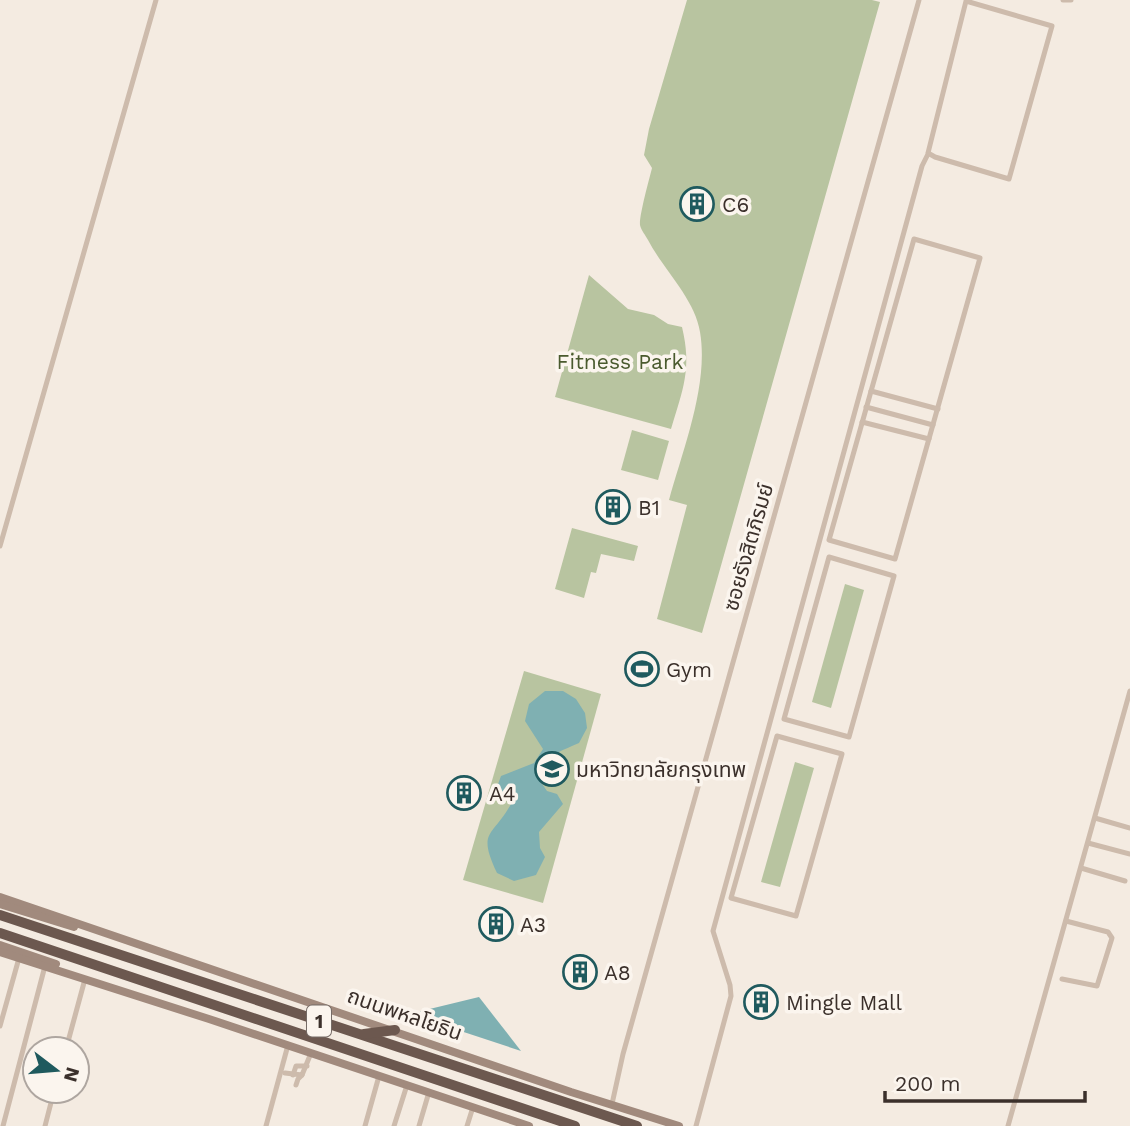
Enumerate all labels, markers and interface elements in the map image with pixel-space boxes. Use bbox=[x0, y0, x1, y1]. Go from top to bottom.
building icon: C6 bbox=[678, 185, 716, 223]
place label: C6 bbox=[722, 192, 749, 217]
park label: Fitness Park bbox=[557, 349, 683, 374]
street label: ซอยรังสิตภิรมย์ bbox=[718, 480, 778, 614]
building icon: B1 bbox=[594, 488, 632, 526]
place label: B1 bbox=[638, 495, 660, 520]
sports icon: Gym bbox=[623, 650, 661, 688]
place label: Gym bbox=[666, 657, 712, 682]
school or university icon: มหาวิทยาลัยกรุงเทพ bbox=[533, 750, 571, 788]
place label: มหาวิทยาลัยกรุงเทพ bbox=[576, 757, 746, 783]
building icon: A4 bbox=[445, 774, 483, 812]
place label: A4 bbox=[489, 781, 516, 806]
building icon: A3 bbox=[477, 905, 515, 943]
place label: A3 bbox=[520, 912, 546, 937]
building icon: A8 bbox=[561, 953, 599, 991]
place label: A8 bbox=[604, 960, 631, 985]
street label: ถนนพหลโยธิน bbox=[344, 983, 466, 1045]
building icon: Mingle Mall bbox=[742, 983, 780, 1021]
place label: Mingle Mall bbox=[786, 990, 903, 1015]
road number: 1 bbox=[307, 1006, 331, 1036]
north arrow bbox=[21, 1035, 91, 1105]
scale bar bbox=[885, 1060, 1084, 1104]
text: N bbox=[59, 1065, 85, 1084]
text: 200 m bbox=[895, 1071, 961, 1096]

